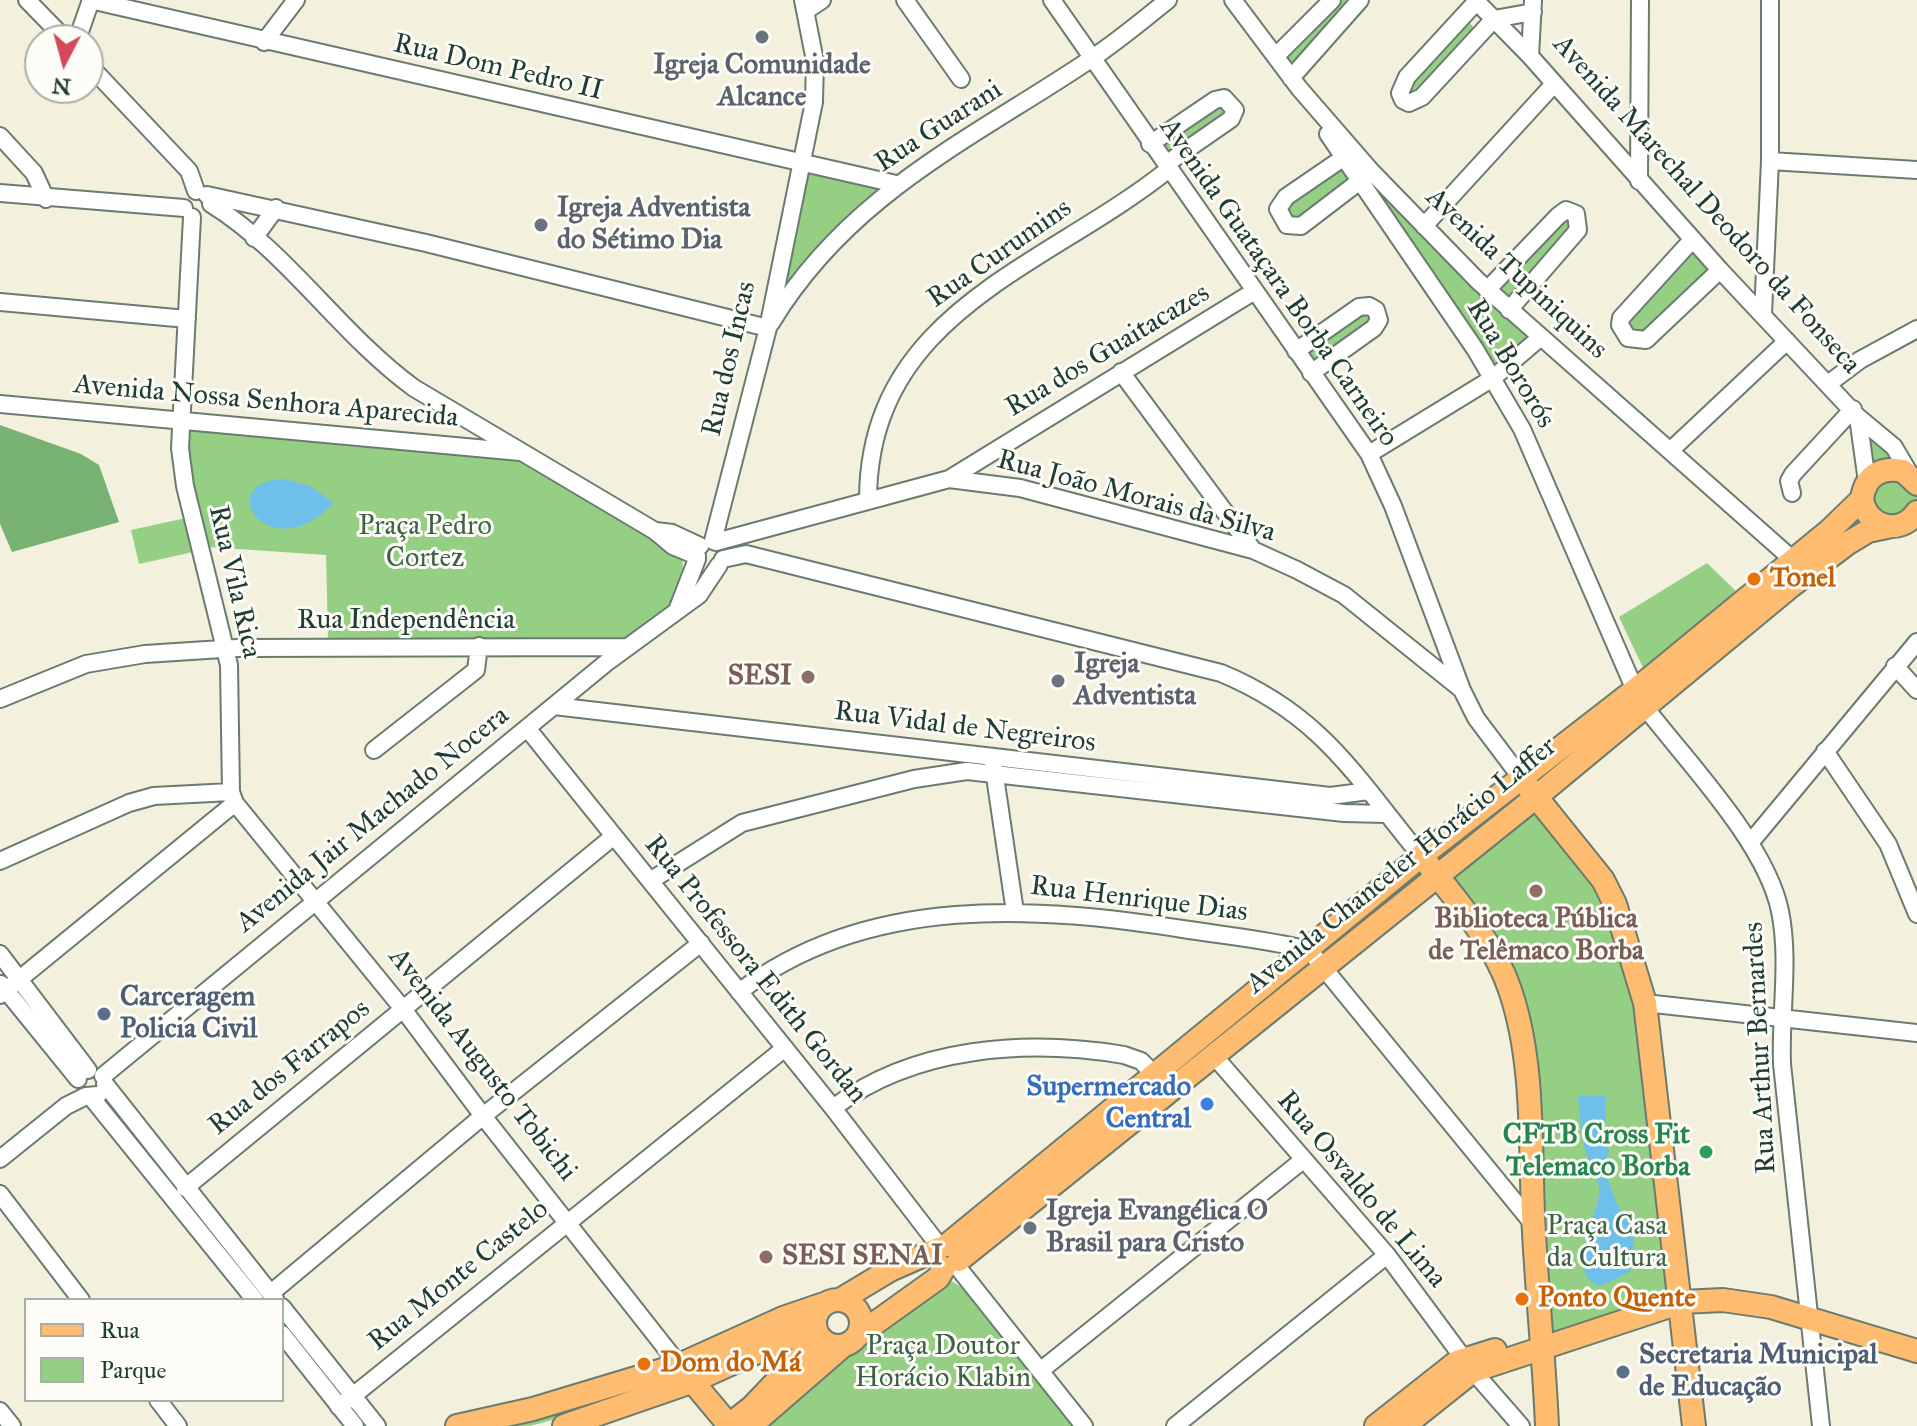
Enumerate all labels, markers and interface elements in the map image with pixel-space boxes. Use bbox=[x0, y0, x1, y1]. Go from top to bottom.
north arrow bbox=[24, 24, 104, 104]
street label: Rua Dom Pedro II bbox=[390, 28, 606, 108]
marker: Igreja Comunidade Alcance bbox=[753, 28, 771, 46]
street label: Avenida Marechal Deodoro da Fonseca bbox=[1545, 29, 1867, 381]
place label: Igreja Comunidade Alcance bbox=[653, 49, 871, 115]
text: N bbox=[51, 72, 72, 101]
street label: Rua Guarani bbox=[869, 74, 1009, 180]
street label: Avenida Guataçara Borba Carneiro bbox=[1151, 112, 1405, 454]
street label: Avenida Tupiniquins bbox=[1418, 181, 1614, 367]
place label: Igreja Adventista do Sétimo Dia bbox=[557, 192, 750, 258]
street label: Rua Curumins bbox=[921, 192, 1079, 316]
marker: Igreja Adventista do Sétimo Dia bbox=[532, 216, 550, 234]
street label: Rua dos Guaitacazes bbox=[1000, 277, 1216, 425]
street label: Rua dos Incas bbox=[696, 278, 764, 440]
street label: Rua Bororós bbox=[1458, 293, 1562, 435]
street label: Avenida Nossa Senhora Aparecida bbox=[72, 368, 460, 436]
street label: Rua João Morais da Silva bbox=[993, 444, 1279, 550]
street label: Rua Vila Rica bbox=[200, 502, 268, 662]
park label: Praça Pedro Cortez bbox=[358, 510, 492, 576]
place label: Tonel bbox=[1770, 562, 1836, 596]
marker: Tonel bbox=[1745, 570, 1763, 588]
street label: Rua Independência bbox=[297, 604, 515, 638]
place label: Igreja Adventista bbox=[1074, 648, 1196, 714]
place label: SESI bbox=[728, 660, 792, 694]
marker: SESI bbox=[799, 668, 817, 686]
marker: Igreja Adventista bbox=[1049, 672, 1067, 690]
street label: Rua Vidal de Negreiros bbox=[832, 695, 1098, 761]
street label: Avenida Jair Machado Nocera bbox=[230, 699, 516, 941]
street label: Avenida Chanceler Horácio Laffer bbox=[1240, 730, 1564, 1002]
street label: Rua Professora Edith Gordan bbox=[636, 829, 874, 1111]
street label: Rua Henrique Dias bbox=[1028, 870, 1250, 930]
marker: Biblioteca Pública de Telêmaco Borba bbox=[1527, 882, 1545, 900]
place label: Biblioteca Pública de Telêmaco Borba bbox=[1428, 903, 1644, 969]
street label: Rua Arthur Bernardes bbox=[1738, 921, 1784, 1175]
street label: Avenida Augusto Tobichi bbox=[381, 942, 583, 1188]
place label: Carceragem Policia Civil bbox=[120, 981, 257, 1047]
street label: Rua dos Farrapos bbox=[203, 993, 377, 1143]
marker: Carceragem Policia Civil bbox=[95, 1005, 113, 1023]
place label: Supermercado Central bbox=[1026, 1071, 1191, 1137]
street label: Rua Osvaldo de Lima bbox=[1269, 1085, 1453, 1295]
marker: Supermercado Central bbox=[1198, 1095, 1216, 1113]
place label: CFTB Cross Fit Telemaco Borba bbox=[1503, 1119, 1690, 1185]
marker: CFTB Cross Fit Telemaco Borba bbox=[1697, 1143, 1715, 1161]
street label: Rua Monte Castelo bbox=[362, 1193, 556, 1359]
place label: Igreja Evangélica O Brasil para Cristo bbox=[1046, 1195, 1268, 1261]
park label: Praça Casa da Cultura bbox=[1547, 1210, 1667, 1276]
marker: Igreja Evangélica O Brasil para Cristo bbox=[1021, 1219, 1039, 1237]
place label: SESI SENAI bbox=[782, 1240, 943, 1274]
marker: SESI SENAI bbox=[757, 1248, 775, 1266]
place label: Ponto Quente bbox=[1538, 1282, 1696, 1316]
marker: Ponto Quente bbox=[1513, 1290, 1531, 1308]
legend bbox=[24, 1298, 284, 1402]
text: Rua bbox=[100, 1315, 140, 1345]
park label: Praça Doutor Horácio Klabin bbox=[855, 1330, 1031, 1396]
place label: Secretaria Municipal de Educação bbox=[1639, 1339, 1878, 1405]
place label: Dom do Má bbox=[660, 1347, 801, 1381]
text: Parque bbox=[100, 1355, 167, 1385]
marker: Dom do Má bbox=[635, 1355, 653, 1373]
marker: Secretaria Municipal de Educação bbox=[1614, 1363, 1632, 1381]

